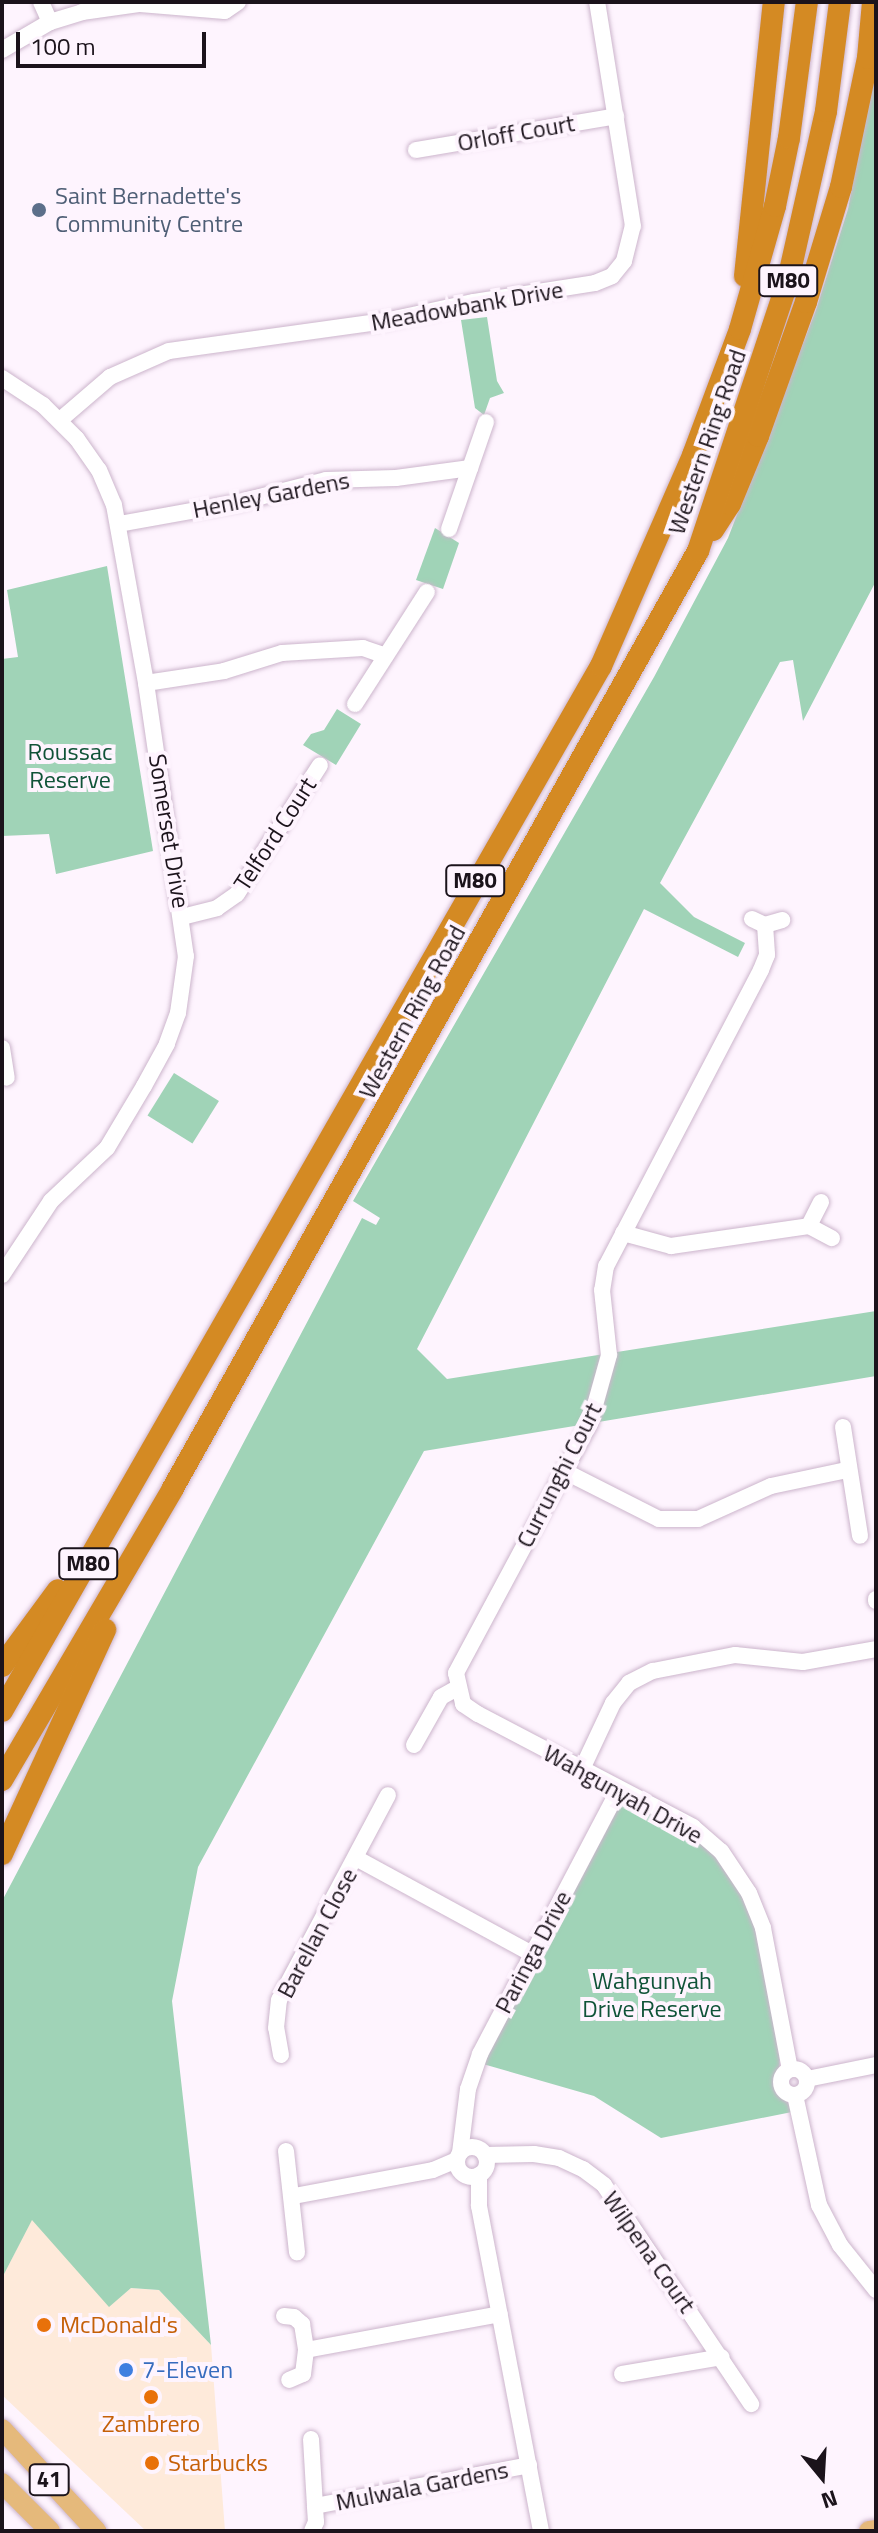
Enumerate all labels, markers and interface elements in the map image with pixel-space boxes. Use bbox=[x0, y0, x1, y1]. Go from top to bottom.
scale bar bbox=[20, 16, 210, 66]
text: 100 m bbox=[30, 28, 96, 64]
street label: Orloff Court bbox=[455, 109, 577, 157]
place label: Saint Bernadette's Community Centre bbox=[55, 182, 243, 238]
marker: Saint Bernadette's Community Centre bbox=[30, 201, 48, 219]
road number: M80 bbox=[758, 263, 818, 299]
street label: Meadowbank Drive bbox=[369, 275, 565, 337]
street label: Western Ring Road bbox=[662, 346, 752, 538]
street label: Henley Gardens bbox=[190, 466, 352, 524]
park label: Roussac Reserve bbox=[28, 738, 112, 794]
street label: Somerset Drive bbox=[143, 752, 195, 910]
street label: Telford Court bbox=[228, 772, 322, 896]
road number: M80 bbox=[445, 863, 505, 899]
street label: Western Ring Road bbox=[352, 920, 472, 1104]
street label: Currunghi Court bbox=[510, 1398, 608, 1552]
road number: M80 bbox=[58, 1546, 118, 1582]
street label: Wahgunyah Drive bbox=[538, 1738, 708, 1850]
street label: Barellan Close bbox=[271, 1863, 363, 2003]
street label: Paringa Drive bbox=[489, 1886, 577, 2018]
park label: Wahgunyah Drive Reserve bbox=[582, 1967, 722, 2023]
street label: Wilpena Court bbox=[596, 2186, 702, 2318]
place label: McDonald's bbox=[60, 2311, 178, 2339]
marker: McDonald's bbox=[35, 2316, 53, 2334]
place label: 7-Eleven bbox=[142, 2356, 233, 2384]
marker: 7-Eleven bbox=[117, 2361, 135, 2379]
marker: Zambrero bbox=[142, 2388, 160, 2406]
place label: Zambrero bbox=[102, 2410, 200, 2438]
north arrow bbox=[782, 2437, 862, 2517]
place label: Starbucks bbox=[168, 2449, 268, 2477]
marker: Starbucks bbox=[143, 2454, 161, 2472]
street label: Mulwala Gardens bbox=[333, 2455, 511, 2517]
road number: 41 bbox=[27, 2462, 71, 2498]
text: N bbox=[817, 2481, 842, 2518]

